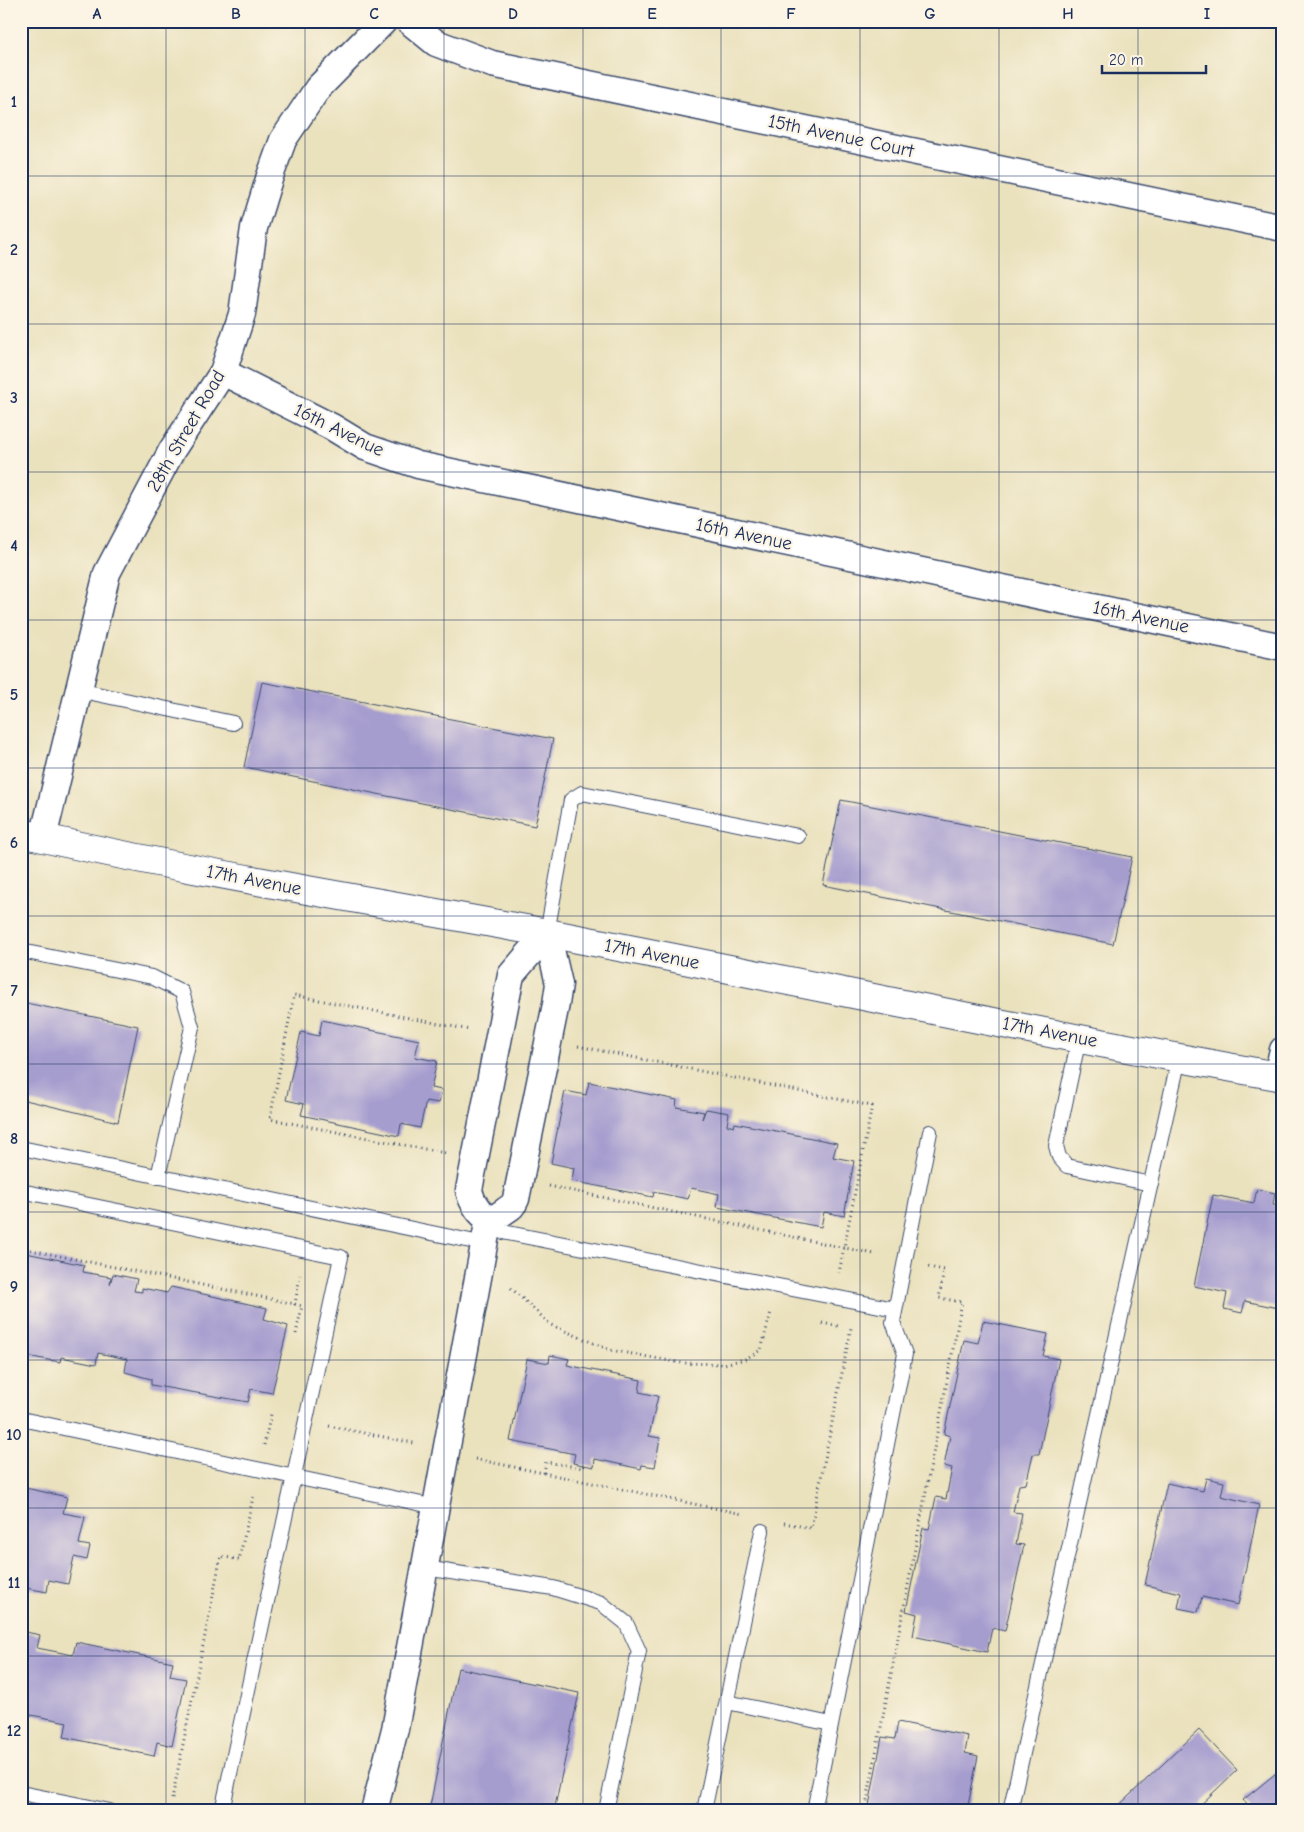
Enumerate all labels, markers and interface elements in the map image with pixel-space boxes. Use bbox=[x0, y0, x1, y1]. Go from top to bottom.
text: A bbox=[93, 5, 102, 23]
text: B bbox=[231, 5, 241, 23]
text: C bbox=[369, 5, 379, 23]
text: D bbox=[508, 5, 518, 23]
text: E bbox=[647, 5, 657, 23]
text: F bbox=[786, 5, 796, 23]
text: G bbox=[924, 5, 936, 23]
text: H bbox=[1062, 5, 1074, 23]
text: I bbox=[1204, 5, 1210, 23]
scale bar bbox=[1102, 42, 1205, 74]
text: 20 m bbox=[1109, 51, 1143, 69]
text: 1 bbox=[11, 93, 17, 111]
street label: 15th Avenue Court bbox=[766, 110, 916, 162]
text: 2 bbox=[10, 241, 18, 259]
street label: 28th Street Road bbox=[142, 366, 230, 496]
text: 3 bbox=[10, 389, 18, 407]
street label: 16th Avenue bbox=[290, 399, 388, 461]
street label: 16th Avenue bbox=[694, 513, 794, 555]
text: 4 bbox=[10, 537, 18, 555]
street label: 16th Avenue bbox=[1091, 596, 1191, 638]
text: 5 bbox=[10, 686, 18, 704]
text: 6 bbox=[10, 834, 18, 852]
street label: 17th Avenue bbox=[205, 860, 303, 900]
street label: 17th Avenue bbox=[603, 934, 701, 974]
text: 7 bbox=[10, 982, 18, 1000]
street label: 17th Avenue bbox=[1001, 1012, 1099, 1052]
text: 8 bbox=[10, 1130, 18, 1148]
text: 9 bbox=[10, 1278, 18, 1296]
text: 10 bbox=[6, 1426, 22, 1444]
text: 11 bbox=[8, 1574, 20, 1592]
text: 12 bbox=[7, 1722, 21, 1740]

